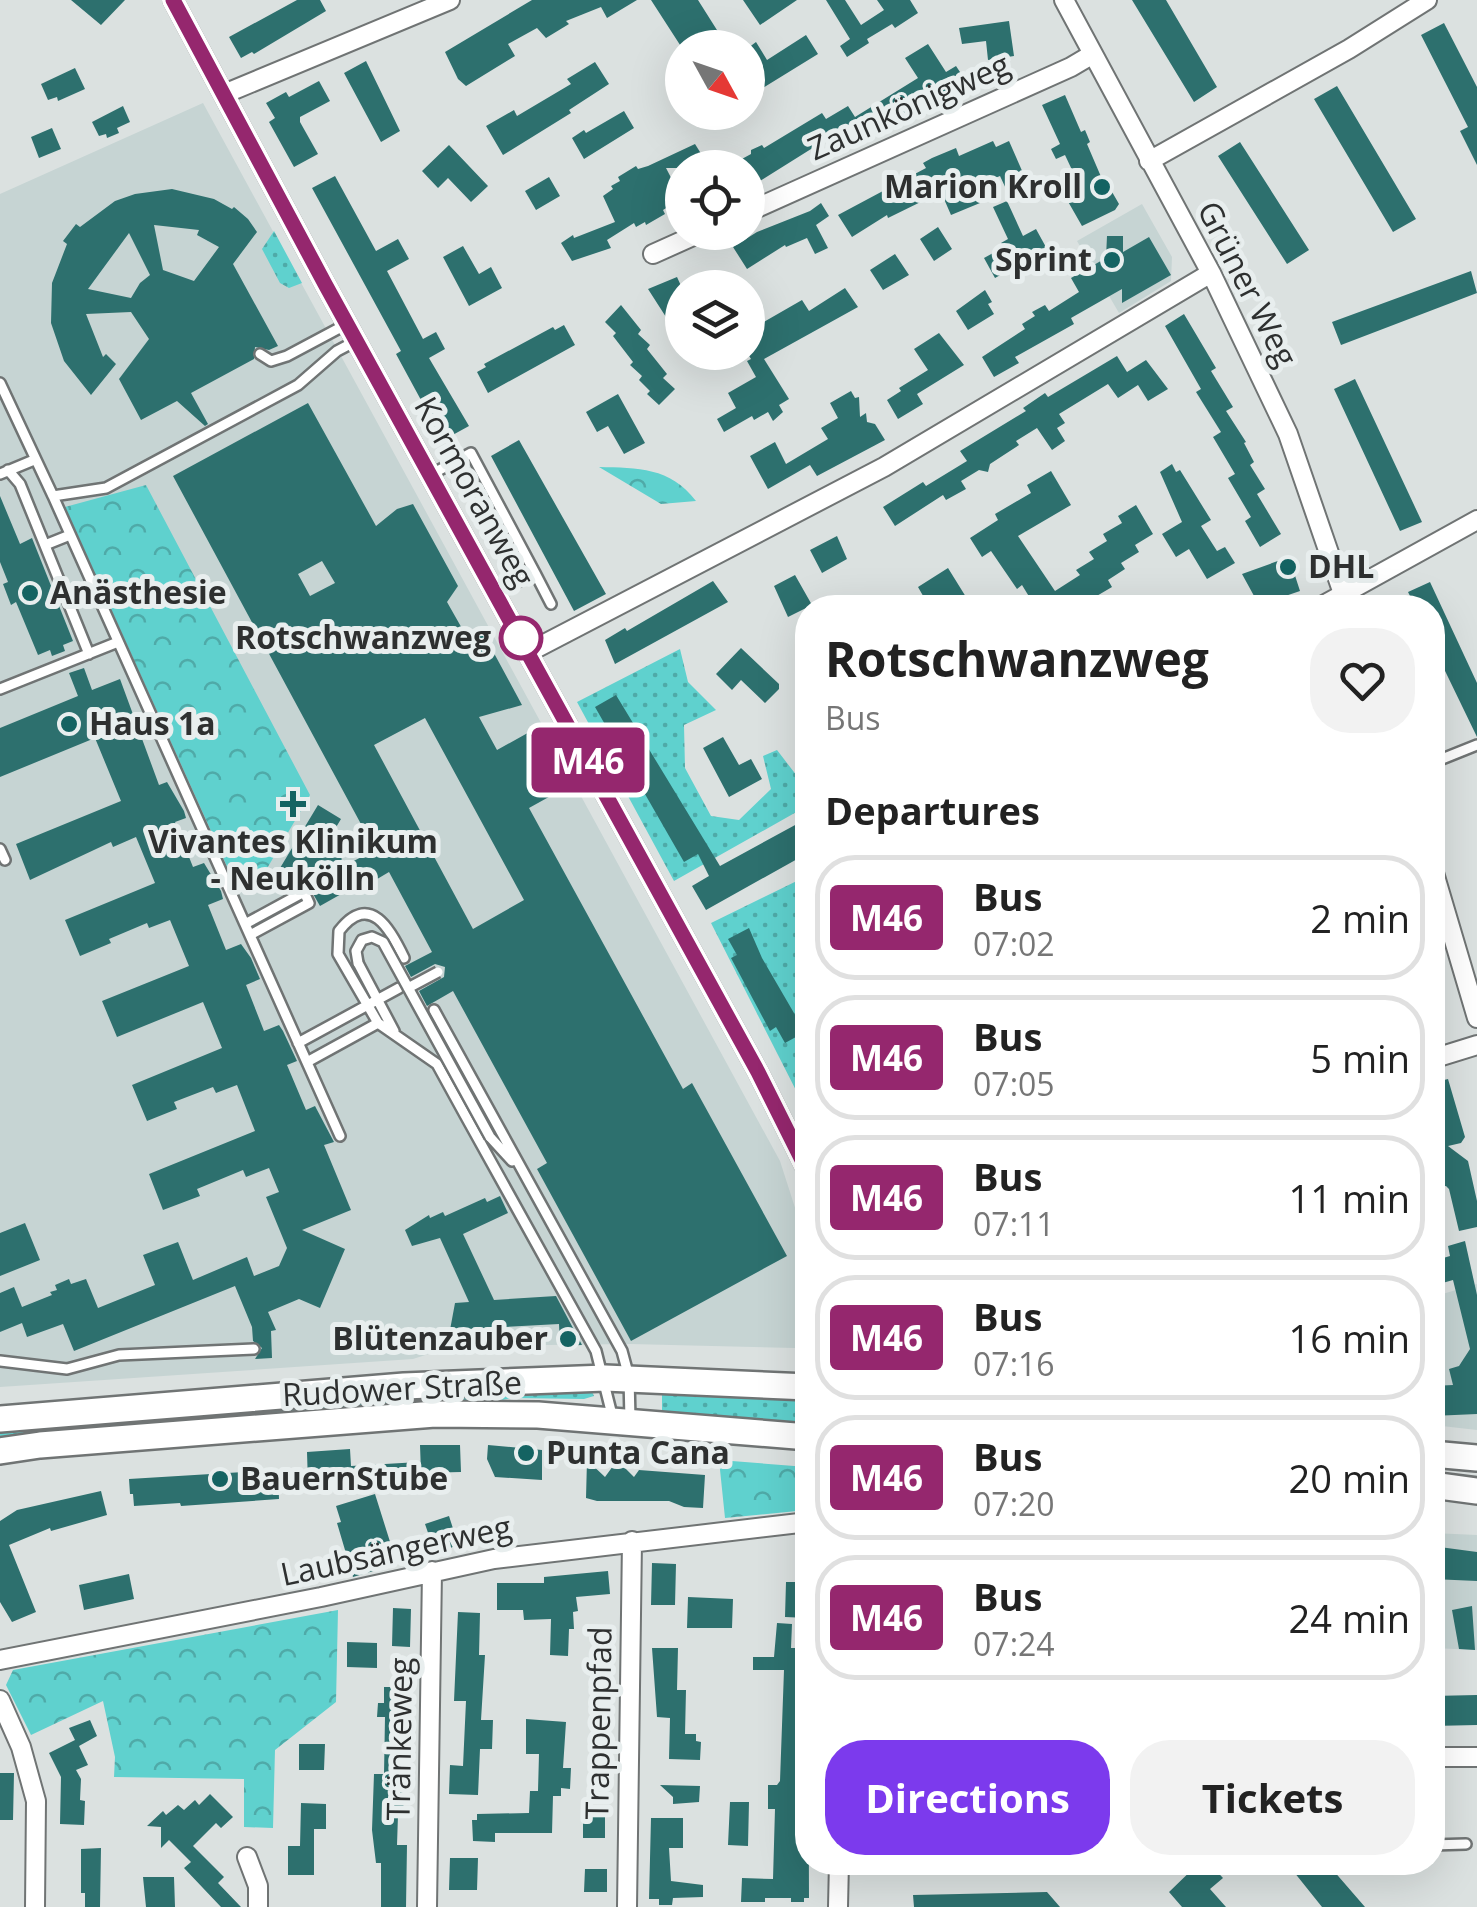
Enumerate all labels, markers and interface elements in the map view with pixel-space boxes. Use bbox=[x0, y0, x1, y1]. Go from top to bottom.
north arrow bbox=[665, 30, 765, 130]
map controls bbox=[665, 30, 765, 370]
street label: Zaunkönigweg bbox=[801, 42, 1016, 169]
button: locate bbox=[665, 150, 765, 250]
place label: Marion Kroll bbox=[884, 164, 1082, 207]
marker: Marion Kroll bbox=[1091, 176, 1113, 198]
street label: Grüner Weg bbox=[1188, 193, 1308, 373]
place label: Sprint bbox=[995, 237, 1092, 280]
marker: Sprint bbox=[1101, 249, 1123, 271]
button: layers bbox=[665, 270, 765, 370]
street label: Kormoranweg bbox=[405, 388, 545, 594]
place label: DHL bbox=[1308, 544, 1374, 587]
marker: DHL bbox=[1277, 556, 1299, 578]
place label: Anästhesie bbox=[50, 570, 227, 613]
marker: Anästhesie bbox=[19, 582, 41, 604]
place label: Rotschwanzweg bbox=[235, 615, 491, 658]
marker: Rotschwanzweg bbox=[500, 617, 542, 659]
text: Rotschwanzweg bbox=[825, 626, 1209, 691]
button: heart bbox=[1310, 628, 1415, 733]
text: Bus bbox=[825, 696, 881, 739]
place label: Haus 1a bbox=[89, 701, 216, 744]
marker: Haus 1a bbox=[58, 713, 80, 735]
line badge: M46 bbox=[530, 728, 646, 792]
text: M46 bbox=[551, 737, 625, 784]
text: Departures bbox=[825, 784, 1040, 836]
marker: Vivantes Klinikum - Neukölln bbox=[280, 791, 306, 817]
place label: Vivantes Klinikum - Neukölln bbox=[148, 819, 438, 899]
text: Bus bbox=[973, 870, 1042, 922]
text: 2 min bbox=[1310, 892, 1410, 944]
text: M46 bbox=[850, 894, 923, 941]
text: 07:02 bbox=[973, 922, 1055, 965]
text: Bus bbox=[973, 1010, 1042, 1062]
text: 5 min bbox=[1310, 1032, 1410, 1084]
text: M46 bbox=[850, 1034, 923, 1081]
text: 07:05 bbox=[973, 1062, 1055, 1105]
text: Bus bbox=[973, 1150, 1042, 1202]
text: 11 min bbox=[1289, 1172, 1410, 1224]
text: M46 bbox=[850, 1174, 923, 1221]
text: 07:11 bbox=[973, 1202, 1055, 1245]
text: Bus bbox=[973, 1290, 1042, 1342]
text: 16 min bbox=[1289, 1312, 1410, 1364]
text: M46 bbox=[850, 1314, 923, 1361]
place label: Blütenzauber bbox=[332, 1316, 548, 1359]
marker: Blütenzauber bbox=[557, 1328, 579, 1350]
text: 07:16 bbox=[973, 1342, 1055, 1385]
street label: Rudower Straße bbox=[281, 1360, 523, 1415]
place label: Punta Cana bbox=[546, 1430, 730, 1473]
text: Bus bbox=[973, 1430, 1042, 1482]
marker: Punta Cana bbox=[515, 1442, 537, 1464]
text: 20 min bbox=[1289, 1452, 1410, 1504]
text: M46 bbox=[850, 1454, 923, 1501]
place label: BauernStube bbox=[240, 1456, 448, 1499]
marker: BauernStube bbox=[209, 1468, 231, 1490]
text: 07:20 bbox=[973, 1482, 1055, 1525]
street label: Laubsängerweg bbox=[276, 1504, 515, 1595]
text: Bus bbox=[973, 1570, 1042, 1622]
text: 24 min bbox=[1289, 1592, 1410, 1644]
text: M46 bbox=[850, 1594, 923, 1641]
text: 07:24 bbox=[973, 1622, 1055, 1665]
street label: Trappenpfad bbox=[574, 1626, 621, 1820]
street label: Tränkeweg bbox=[376, 1657, 421, 1821]
button: Directions bbox=[825, 1740, 1110, 1855]
button: Tickets bbox=[1130, 1740, 1415, 1855]

